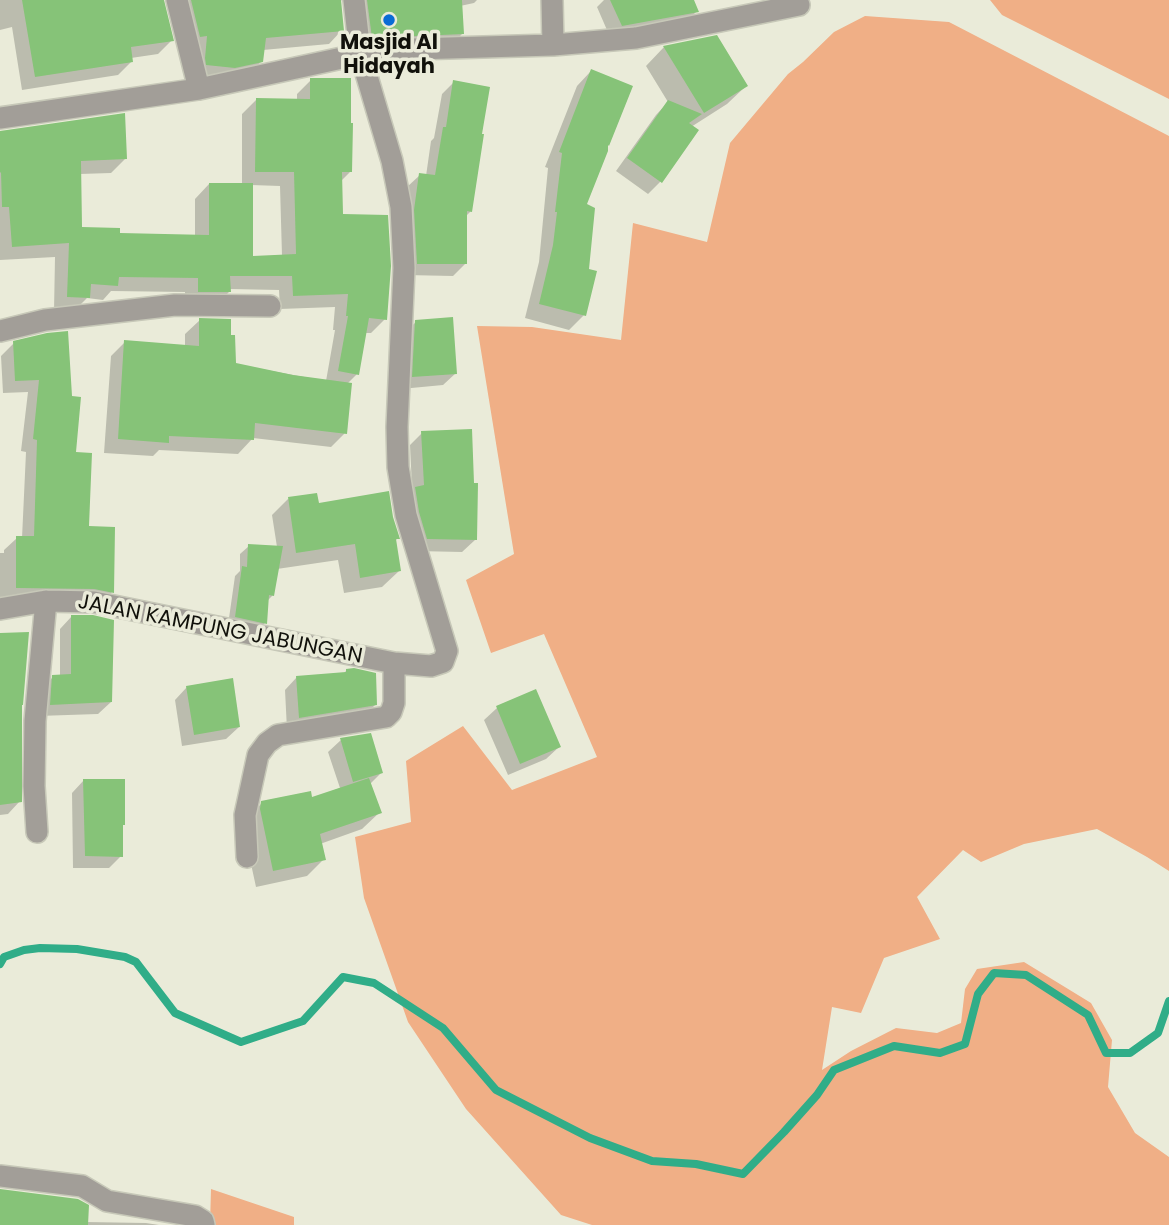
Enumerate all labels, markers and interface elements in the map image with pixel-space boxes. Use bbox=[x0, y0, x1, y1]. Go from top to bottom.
marker: Masjid Al Hidayah bbox=[381, 12, 397, 28]
place label: Masjid Al Hidayah bbox=[340, 31, 438, 81]
street label: JALAN KAMPUNG JABUNGAN bbox=[76, 590, 364, 670]

